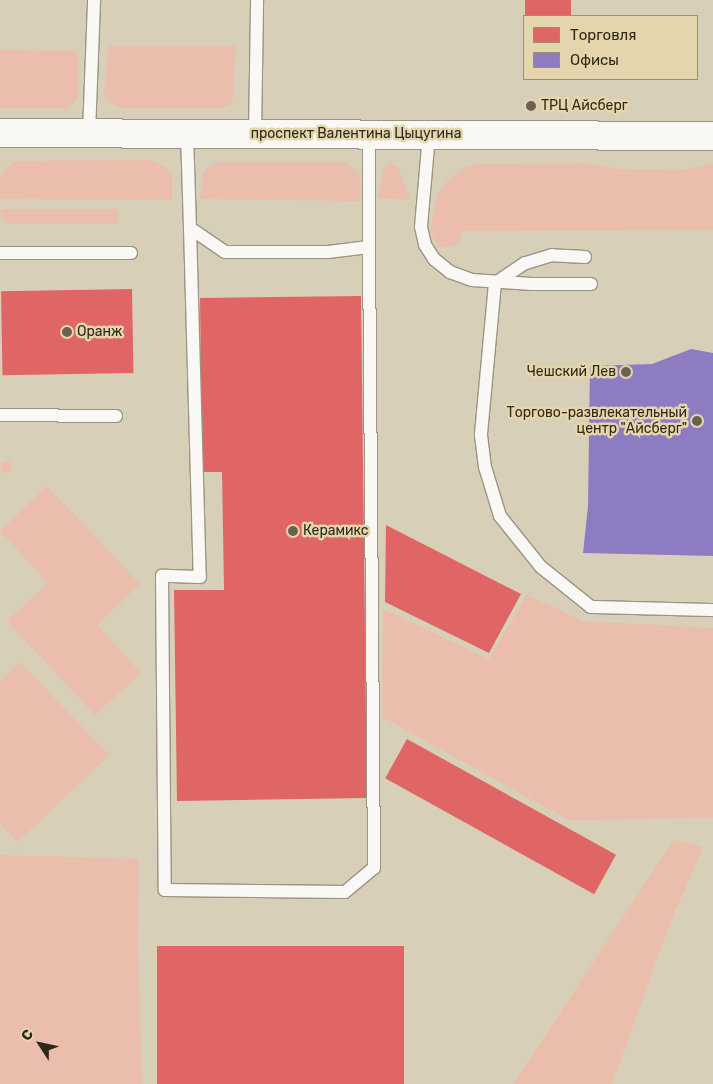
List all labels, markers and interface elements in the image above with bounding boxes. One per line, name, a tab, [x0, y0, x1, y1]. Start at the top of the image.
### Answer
legend	[523, 15, 698, 80]
text: Торговля	[570, 26, 636, 44]
text: Офисы	[570, 51, 619, 69]
place label: ТРЦ Айсберг	[541, 98, 628, 114]
marker: ТРЦ Айсберг	[525, 100, 537, 112]
street label: проспект Валентина Цыцугина	[251, 126, 461, 142]
place label: Оранж	[77, 324, 122, 340]
marker: Оранж	[61, 326, 73, 338]
place label: Чешский Лев	[527, 364, 616, 380]
marker: Чешский Лев	[620, 366, 632, 378]
place label: Торгово-развлекательный центр "Айсберг"	[507, 405, 687, 438]
marker: Торгово-развлекательный центр "Айсберг"	[691, 415, 703, 427]
place label: Керамикс	[303, 523, 368, 539]
marker: Керамикс	[287, 525, 299, 537]
north arrow	[15, 1019, 65, 1069]
text: С	[18, 1026, 37, 1044]

